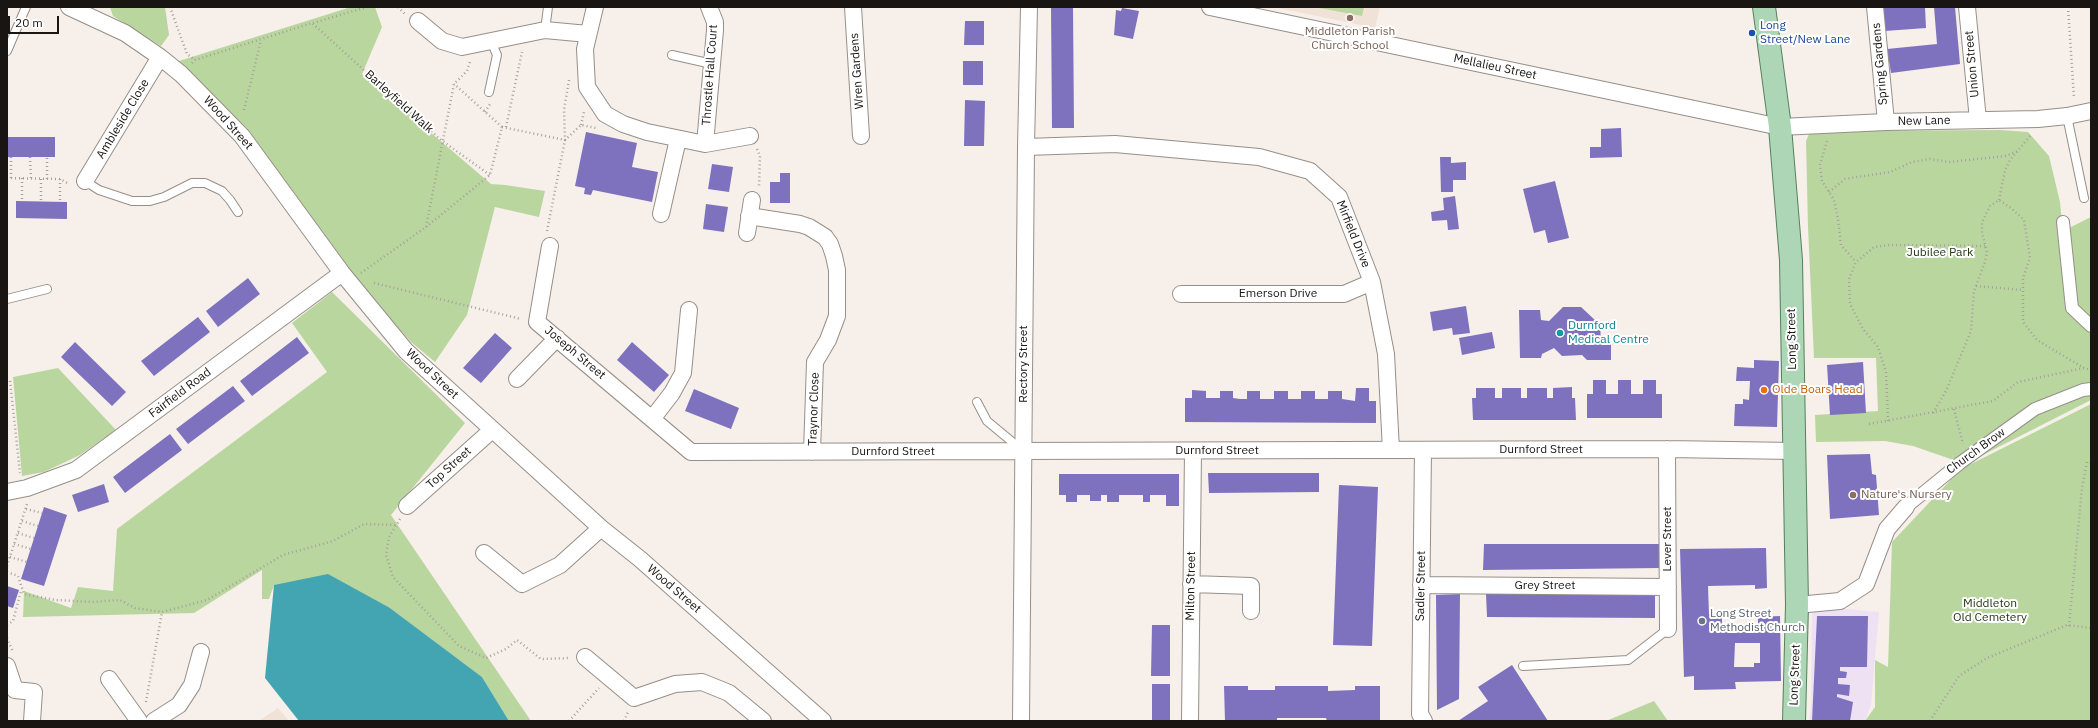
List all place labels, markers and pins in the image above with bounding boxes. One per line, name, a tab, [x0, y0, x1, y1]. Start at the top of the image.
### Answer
marker: Middleton Parish Church School	[1345, 13, 1355, 23]
place label: Long Street/New Lane	[1760, 19, 1850, 47]
place label: Middleton Parish Church School	[1305, 25, 1395, 53]
marker: Long Street/New Lane	[1747, 28, 1757, 38]
place label: Durnford Medical Centre	[1568, 319, 1649, 347]
marker: Durnford Medical Centre	[1555, 328, 1565, 338]
place label: Olde Boars Head	[1772, 383, 1863, 397]
marker: Olde Boars Head	[1759, 385, 1769, 395]
place label: Nature's Nursery	[1861, 488, 1952, 502]
marker: Nature's Nursery	[1848, 490, 1858, 500]
place label: Long Street Methodist Church	[1710, 607, 1805, 635]
marker: Long Street Methodist Church	[1697, 616, 1707, 626]

